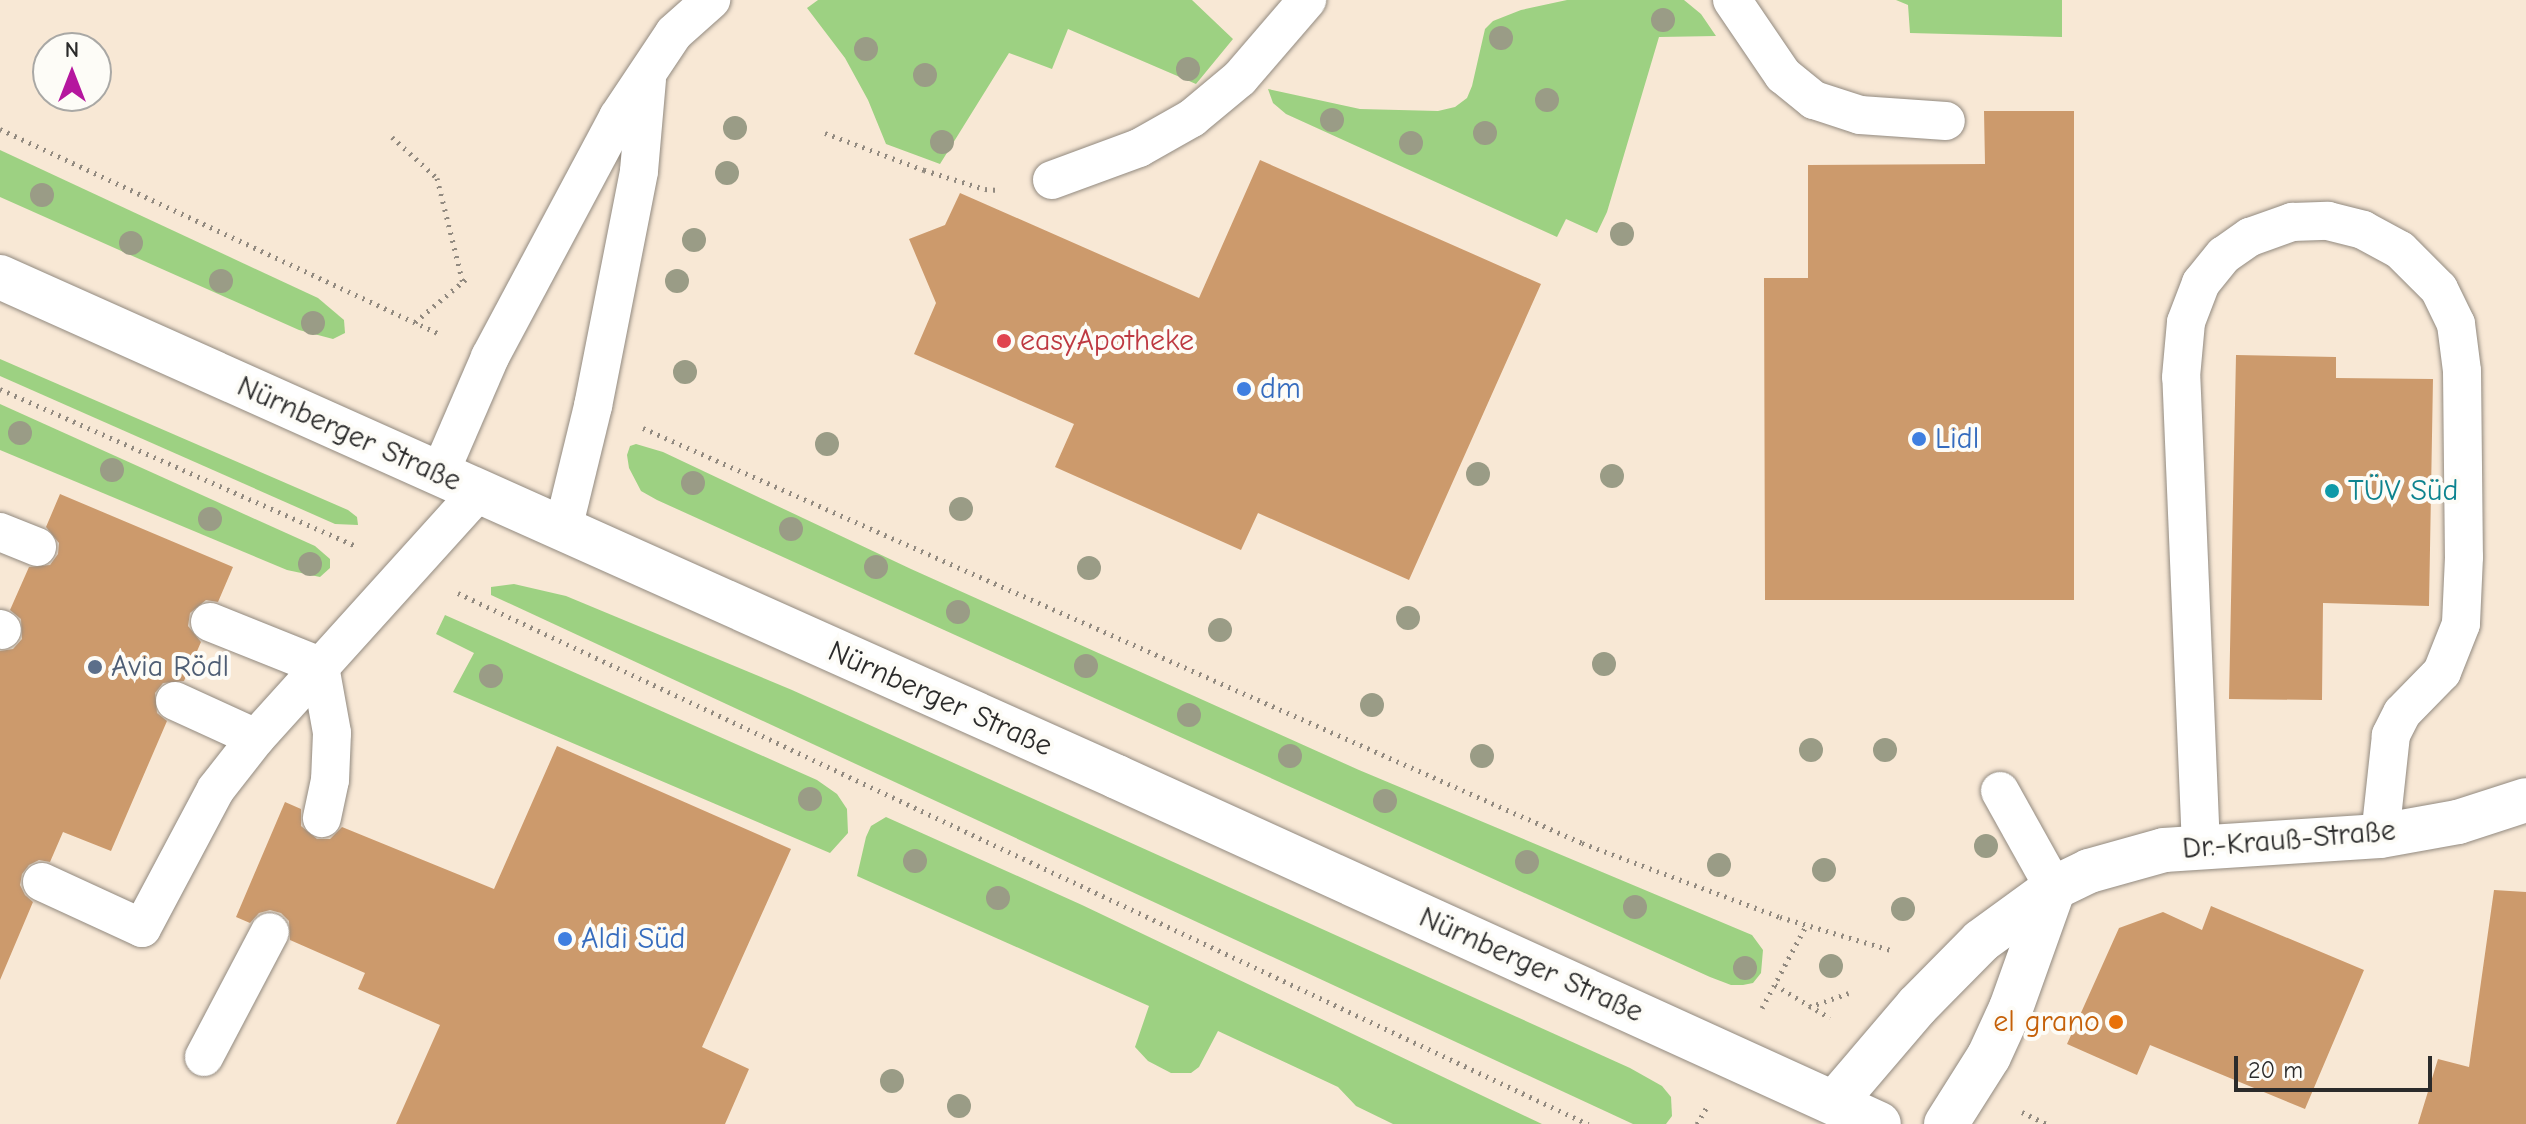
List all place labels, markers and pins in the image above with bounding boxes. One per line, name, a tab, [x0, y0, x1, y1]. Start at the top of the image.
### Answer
place label: easyApotheke	[1020, 323, 1194, 359]
marker: easyApotheke	[995, 332, 1013, 350]
place label: dm	[1260, 371, 1301, 407]
marker: dm	[1235, 380, 1253, 398]
place label: Lidl	[1935, 421, 1979, 457]
marker: Lidl	[1910, 430, 1928, 448]
place label: TÜV Süd	[2348, 473, 2458, 509]
marker: TÜV Süd	[2323, 482, 2341, 500]
place label: Avia Rödl	[111, 649, 229, 685]
marker: Avia Rödl	[86, 658, 104, 676]
place label: Aldi Süd	[581, 921, 686, 957]
marker: Aldi Süd	[556, 930, 574, 948]
place label: el grano	[1993, 1004, 2100, 1040]
marker: el grano	[2107, 1013, 2125, 1031]

